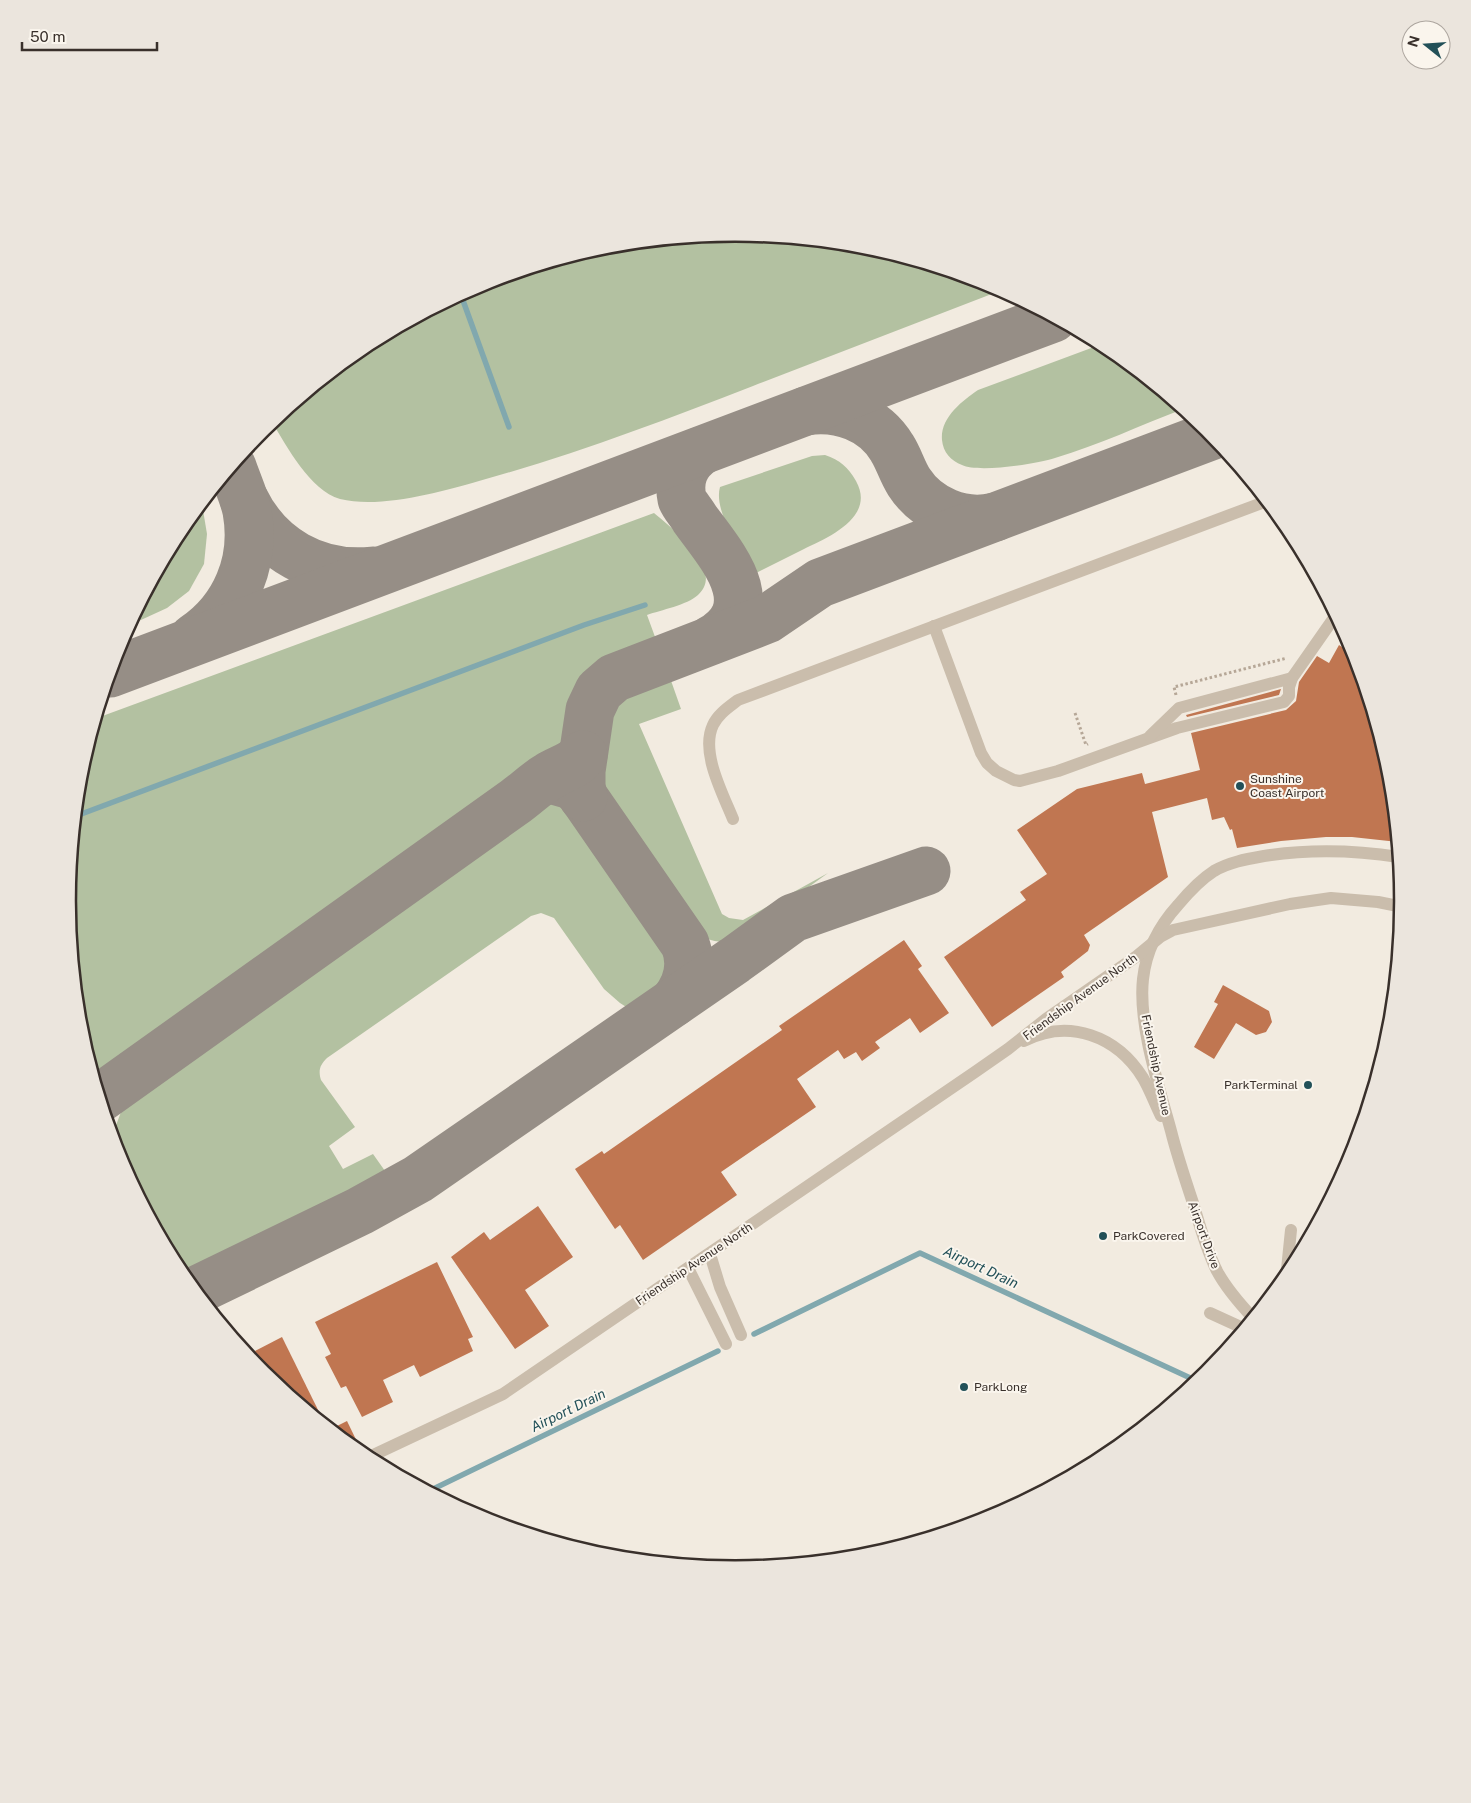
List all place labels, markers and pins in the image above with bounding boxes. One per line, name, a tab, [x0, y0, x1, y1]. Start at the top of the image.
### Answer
place label: Sunshine Coast Airport	[1250, 772, 1325, 800]
marker: Sunshine Coast Airport	[1234, 780, 1246, 792]
place label: ParkTerminal	[1224, 1078, 1298, 1092]
marker: ParkTerminal	[1302, 1079, 1314, 1091]
place label: ParkCovered	[1113, 1229, 1185, 1243]
marker: ParkCovered	[1097, 1230, 1109, 1242]
place label: ParkLong	[974, 1380, 1027, 1394]
marker: ParkLong	[958, 1381, 970, 1393]

